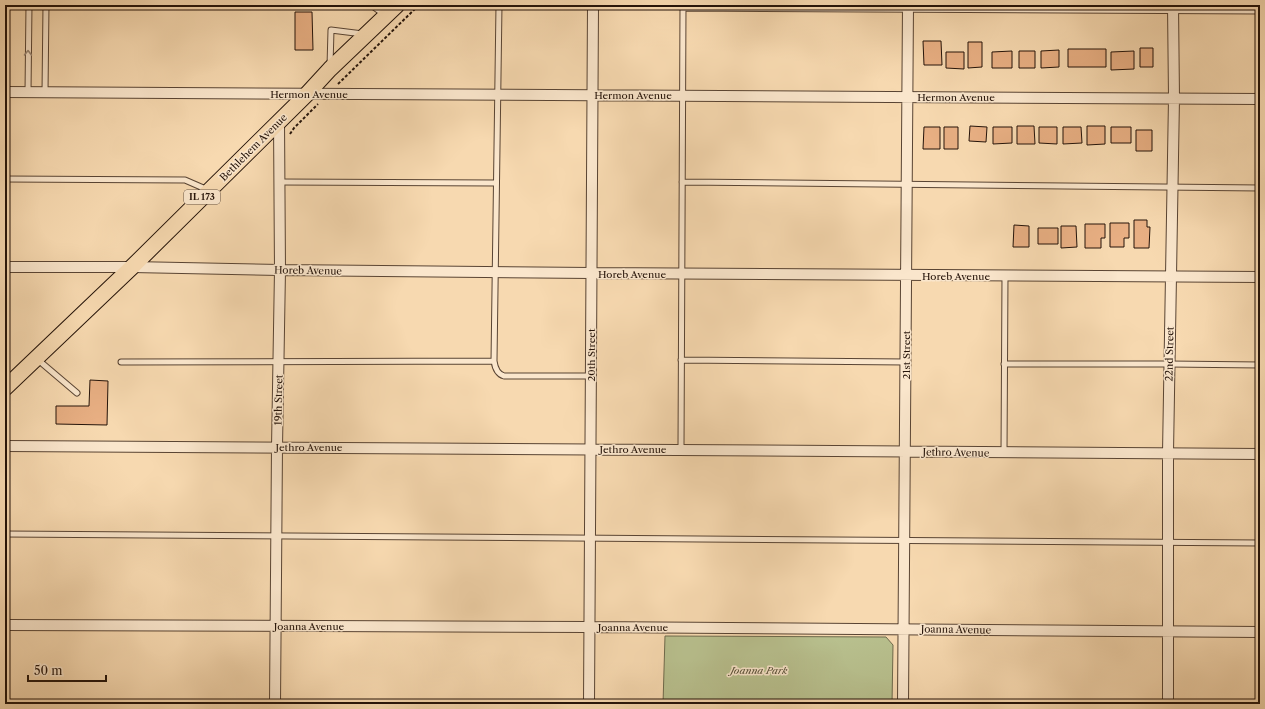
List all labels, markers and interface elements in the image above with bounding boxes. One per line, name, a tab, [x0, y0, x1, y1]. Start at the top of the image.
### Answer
one-way arrow	[24, 50, 32, 56]
street label: Hermon Avenue	[270, 88, 348, 101]
street label: Hermon Avenue	[594, 89, 672, 102]
street label: Hermon Avenue	[917, 91, 995, 104]
street label: Bethlehem Avenue	[217, 111, 290, 184]
road number: IL 173	[184, 190, 220, 204]
street label: Horeb Avenue	[274, 263, 342, 278]
street label: Horeb Avenue	[598, 268, 666, 281]
street label: Horeb Avenue	[922, 270, 990, 283]
street label: 22nd Street	[1163, 326, 1176, 382]
street label: 20th Street	[585, 328, 598, 381]
street label: 21st Street	[900, 330, 913, 379]
street label: 19th Street	[272, 374, 285, 426]
street label: Jethro Avenue	[274, 441, 343, 454]
street label: Jethro Avenue	[598, 443, 667, 456]
street label: Jethro Avenue	[920, 445, 990, 460]
street label: Joanna Avenue	[272, 620, 345, 633]
street label: Joanna Avenue	[596, 621, 669, 634]
street label: Joanna Avenue	[919, 622, 992, 637]
scale bar	[28, 657, 106, 683]
text: 50 m	[34, 663, 63, 678]
park label: Joanna Park	[727, 664, 788, 677]

